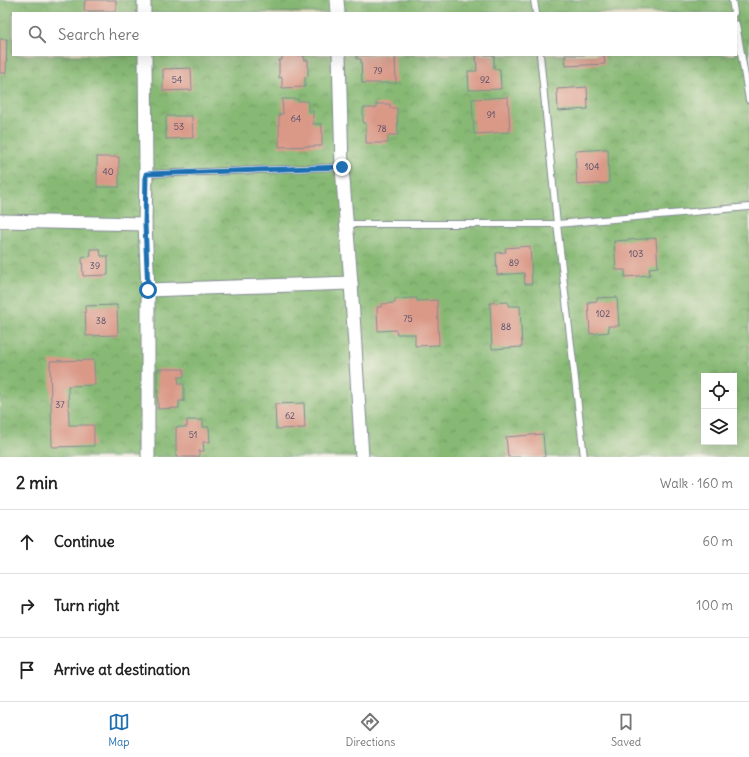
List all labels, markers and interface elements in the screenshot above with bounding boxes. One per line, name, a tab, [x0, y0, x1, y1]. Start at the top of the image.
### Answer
search box	[12, 12, 737, 56]
icon: search	[26, 23, 48, 45]
text: Search here	[58, 25, 139, 44]
house number: 79	[373, 65, 383, 76]
house number: 54	[172, 74, 182, 85]
house number: 92	[480, 74, 490, 85]
house number: 91	[487, 109, 495, 120]
house number: 64	[291, 113, 301, 124]
house number: 53	[174, 121, 184, 132]
house number: 78	[377, 123, 387, 134]
route end	[333, 158, 351, 176]
house number: 104	[585, 161, 599, 172]
house number: 40	[102, 166, 114, 177]
house number: 103	[629, 248, 643, 259]
house number: 89	[509, 257, 519, 268]
house number: 39	[90, 260, 100, 271]
route start	[139, 281, 157, 299]
house number: 102	[596, 308, 610, 319]
house number: 75	[403, 313, 413, 324]
house number: 38	[96, 315, 106, 326]
house number: 88	[501, 321, 511, 332]
map controls	[701, 373, 737, 445]
button: locate	[701, 373, 737, 409]
house number: 37	[55, 399, 65, 410]
button: layers	[701, 409, 737, 445]
house number: 62	[285, 410, 295, 421]
house number: 51	[189, 429, 197, 440]
text: 2 min	[16, 472, 58, 494]
text: Walk · 160 m	[660, 475, 733, 492]
icon: ahead	[16, 531, 38, 553]
text: Continue	[54, 532, 115, 551]
text: 60 m	[702, 533, 733, 550]
icon: right	[16, 595, 38, 617]
text: Turn right	[54, 596, 119, 615]
text: 100 m	[696, 597, 733, 614]
icon: arrive	[16, 659, 38, 681]
text: Arrive at destination	[54, 660, 190, 679]
tab: Map	[108, 711, 130, 749]
tab: Directions	[346, 711, 395, 749]
tab: Saved	[611, 711, 641, 749]

